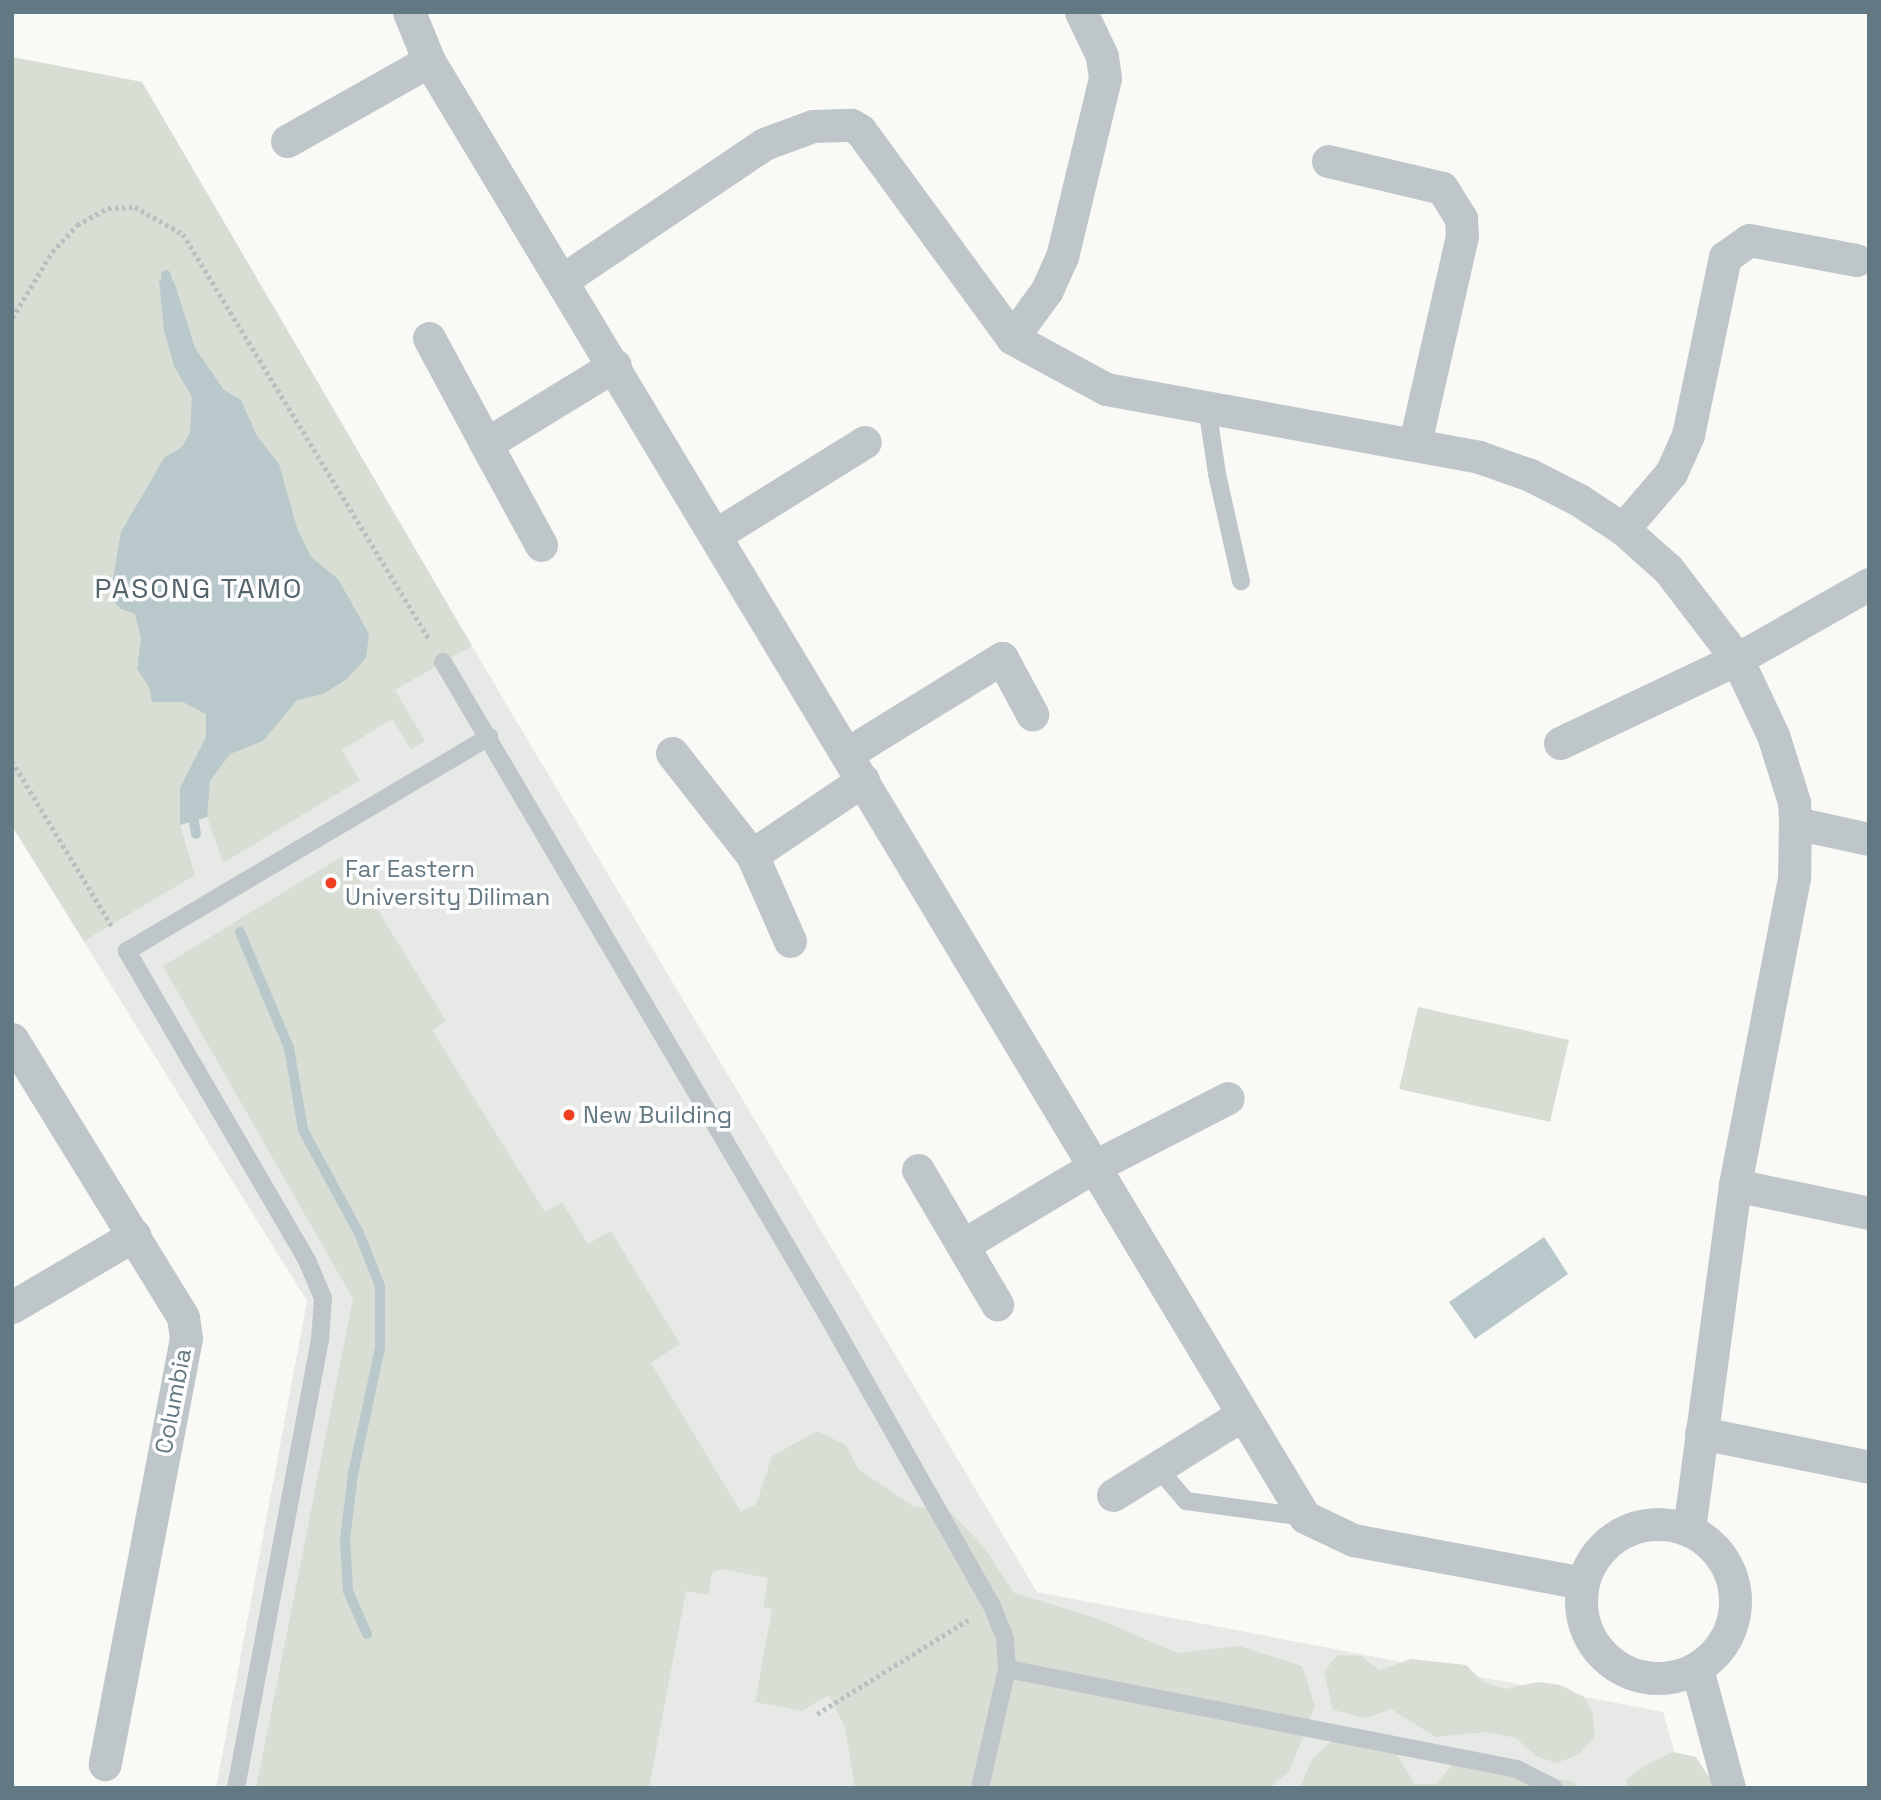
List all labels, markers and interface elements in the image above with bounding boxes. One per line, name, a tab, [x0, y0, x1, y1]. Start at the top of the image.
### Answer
district label: PASONG TAMO	[95, 571, 303, 605]
place label: Far Eastern University Diliman	[345, 855, 550, 911]
marker: Far Eastern University Diliman	[323, 875, 339, 891]
place label: New Building	[583, 1101, 732, 1129]
marker: New Building	[561, 1107, 577, 1123]
street label: Columbia	[149, 1346, 197, 1456]

